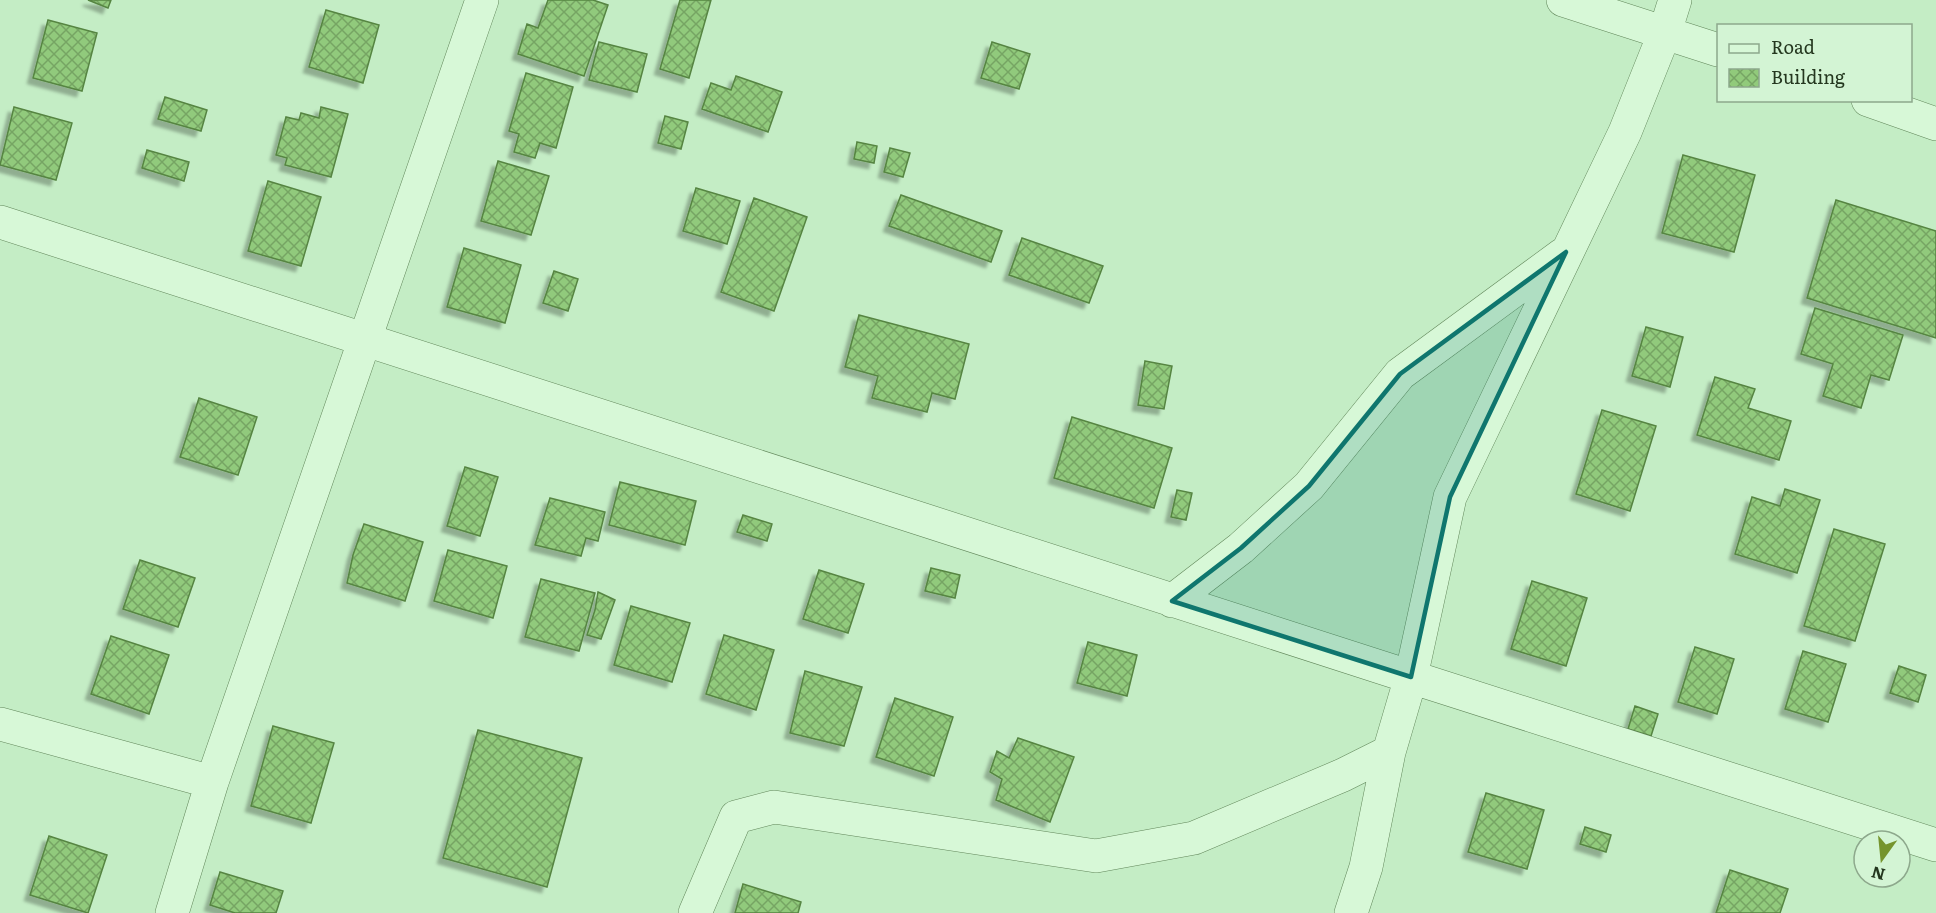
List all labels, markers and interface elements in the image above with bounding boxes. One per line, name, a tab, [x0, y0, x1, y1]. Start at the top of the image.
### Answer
legend	[1717, 24, 1912, 102]
text: Road	[1771, 33, 1815, 60]
text: Building	[1771, 63, 1846, 90]
north arrow	[1852, 829, 1912, 889]
text: N	[1868, 861, 1887, 888]

